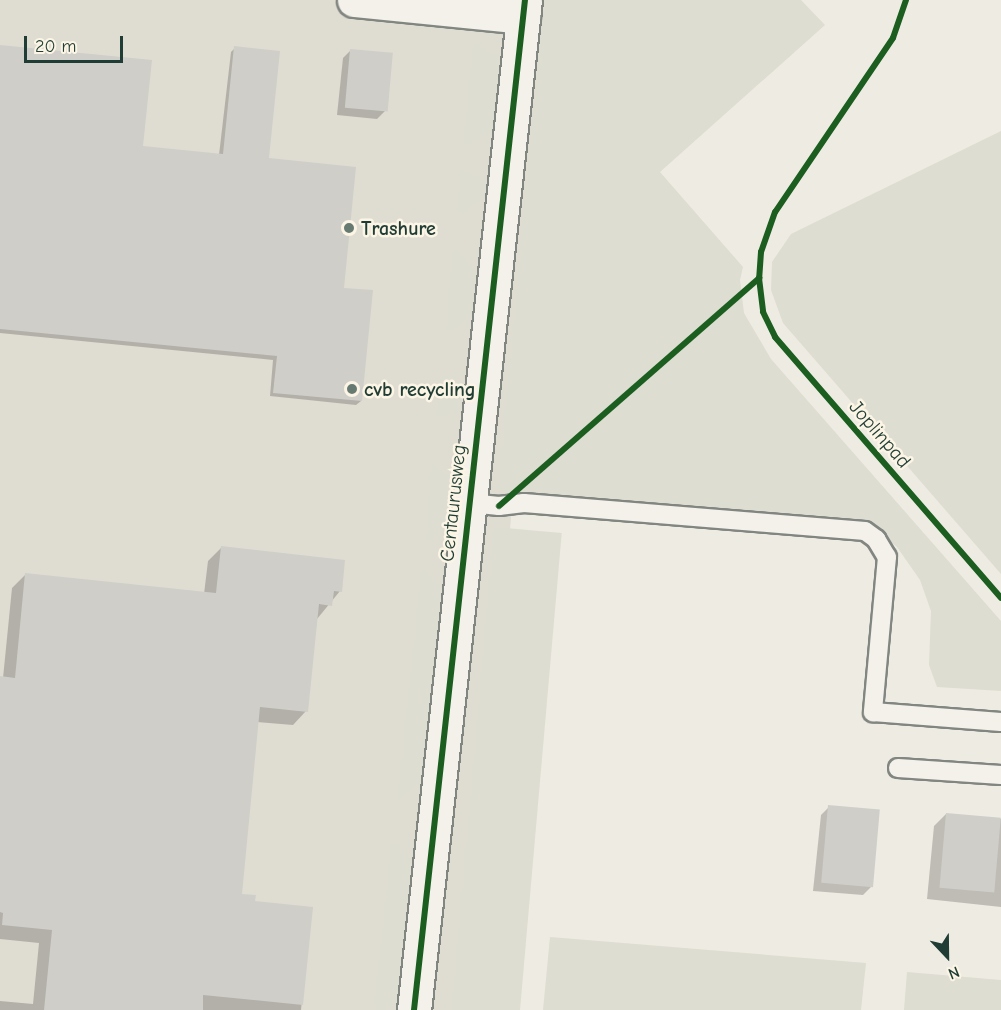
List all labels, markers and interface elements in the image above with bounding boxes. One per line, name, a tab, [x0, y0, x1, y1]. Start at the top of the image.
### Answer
scale bar	[27, 24, 126, 62]
text: 20 m	[35, 36, 76, 57]
place label: Trashure	[361, 216, 436, 240]
marker: Trashure	[342, 221, 356, 235]
place label: cvb recycling	[364, 377, 476, 401]
marker: cvb recycling	[345, 382, 359, 396]
street label: Joplinpad	[844, 395, 916, 473]
street label: Centaurusweg	[435, 443, 471, 563]
north arrow	[917, 926, 977, 986]
text: N	[946, 962, 962, 983]

